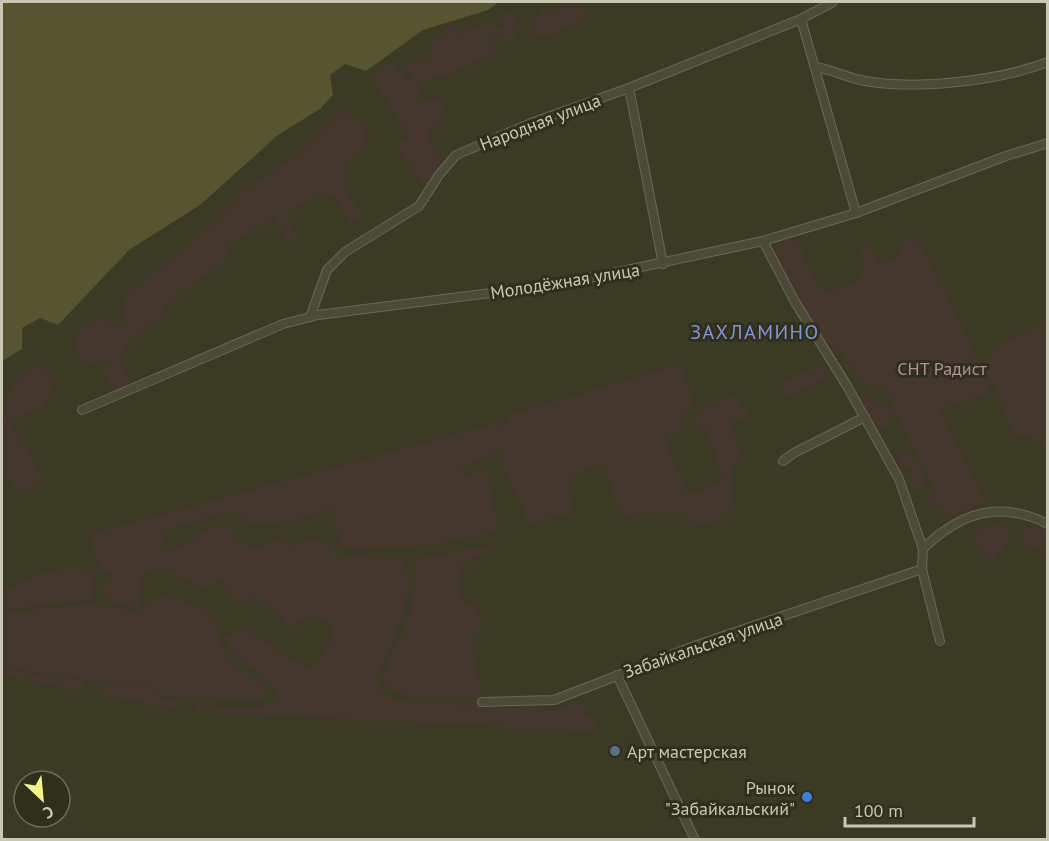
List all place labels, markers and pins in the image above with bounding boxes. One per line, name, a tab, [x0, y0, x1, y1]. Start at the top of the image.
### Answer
place label: Арт мастерская	[627, 740, 747, 763]
marker: Арт мастерская	[608, 744, 622, 758]
place label: Рынок "Забайкальский"	[665, 776, 795, 820]
marker: Рынок "Забайкальский"	[800, 790, 814, 804]

